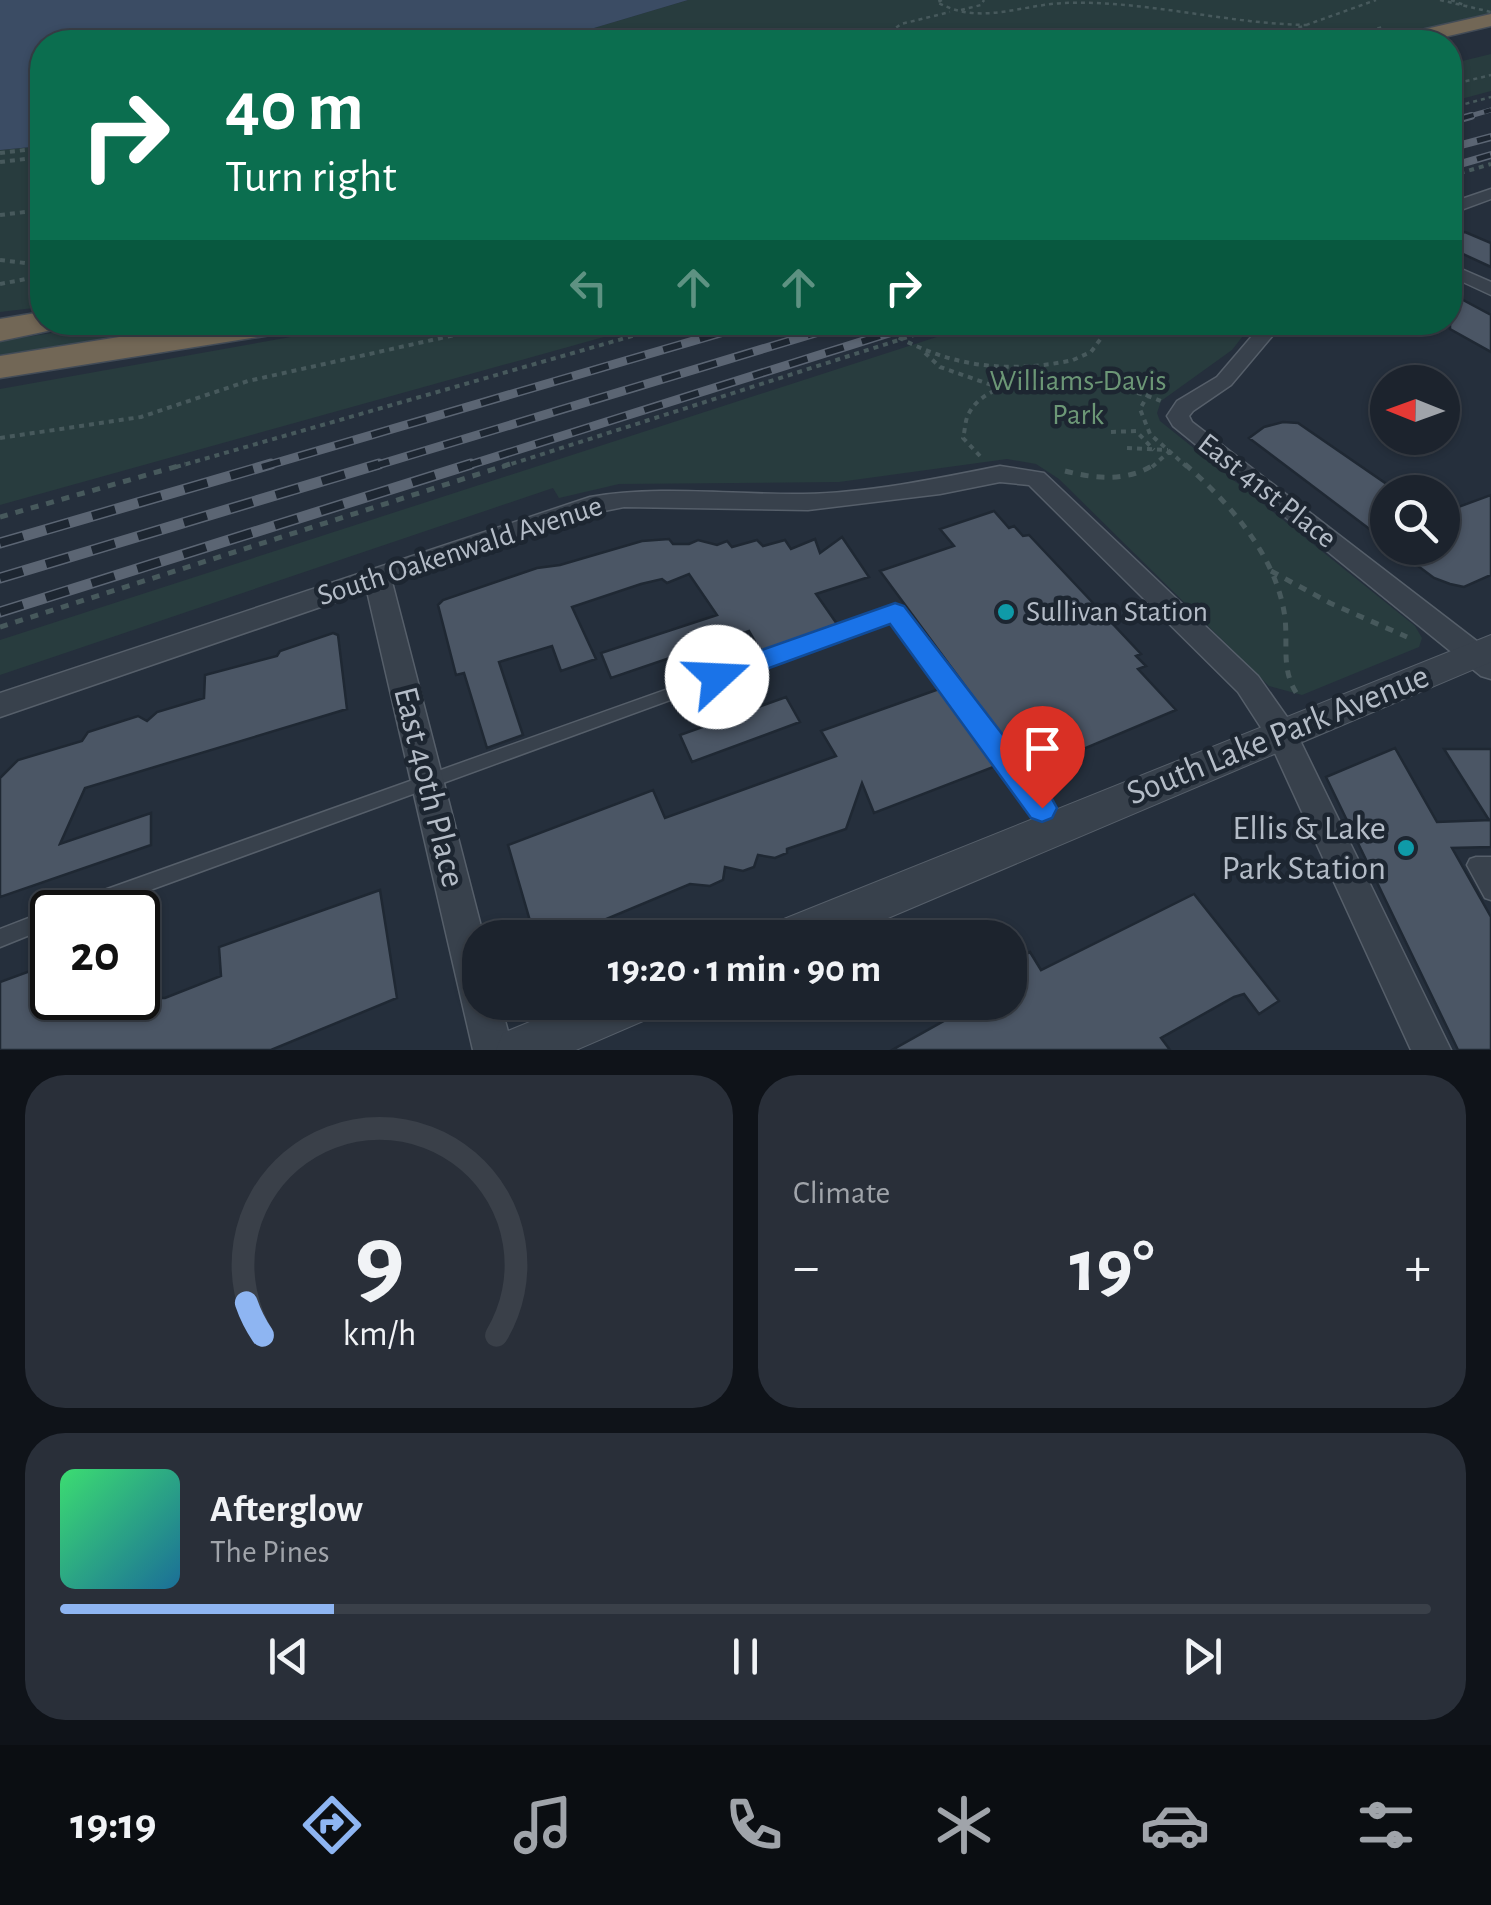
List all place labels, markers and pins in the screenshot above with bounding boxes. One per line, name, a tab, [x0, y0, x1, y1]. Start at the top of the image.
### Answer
place label: Sullivan Station	[1026, 597, 1208, 627]
marker: Sullivan Station	[995, 601, 1017, 623]
pin	[1000, 706, 1085, 809]
place label: Ellis & Lake Park Station	[1221, 811, 1386, 886]
marker: Ellis & Lake Park Station	[1395, 837, 1417, 859]

